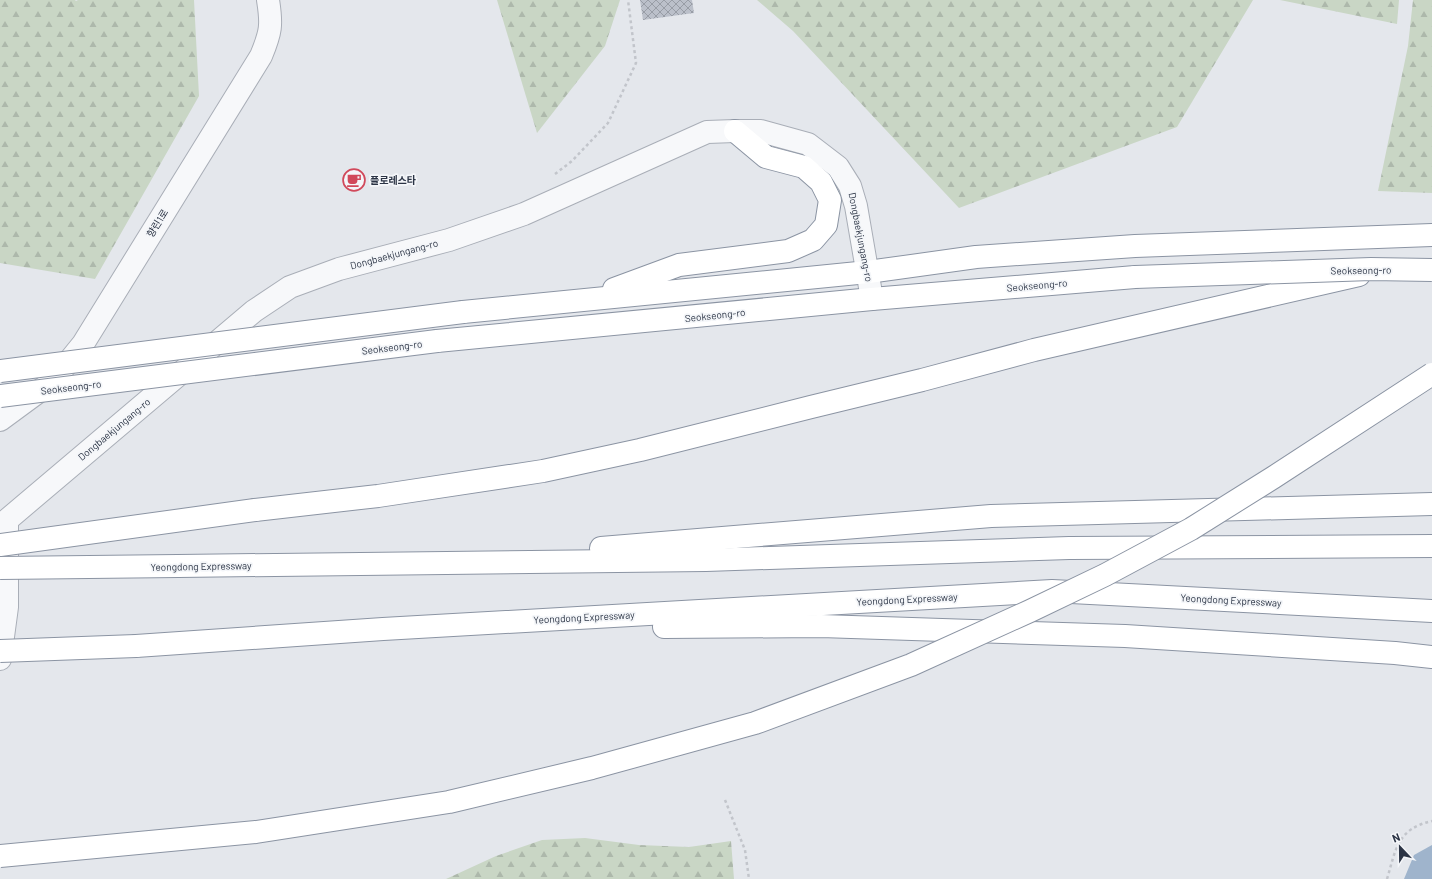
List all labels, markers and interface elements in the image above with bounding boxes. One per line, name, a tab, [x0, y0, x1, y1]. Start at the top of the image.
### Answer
cafe icon: 플로레스타	[341, 167, 367, 193]
place label: 플로레스타	[370, 174, 416, 186]
street label: Dongbaekjungang-ro	[846, 191, 876, 283]
street label: 향린1로	[144, 207, 170, 239]
street label: Dongbaekjungang-ro	[349, 236, 439, 272]
street label: Seokseong-ro	[1330, 263, 1392, 277]
street label: Seokseong-ro	[1006, 276, 1068, 294]
street label: Seokseong-ro	[684, 306, 746, 324]
street label: Seokseong-ro	[361, 337, 423, 357]
street label: Seokseong-ro	[40, 377, 102, 397]
street label: Dongbaekjungang-ro	[75, 395, 153, 463]
street label: Yeongdong Expressway	[150, 559, 252, 573]
street label: Yeongdong Expressway	[856, 590, 958, 608]
street label: Yeongdong Expressway	[1180, 591, 1282, 609]
street label: Yeongdong Expressway	[533, 608, 635, 626]
north arrow	[1380, 827, 1420, 867]
text: N	[1390, 830, 1402, 845]

